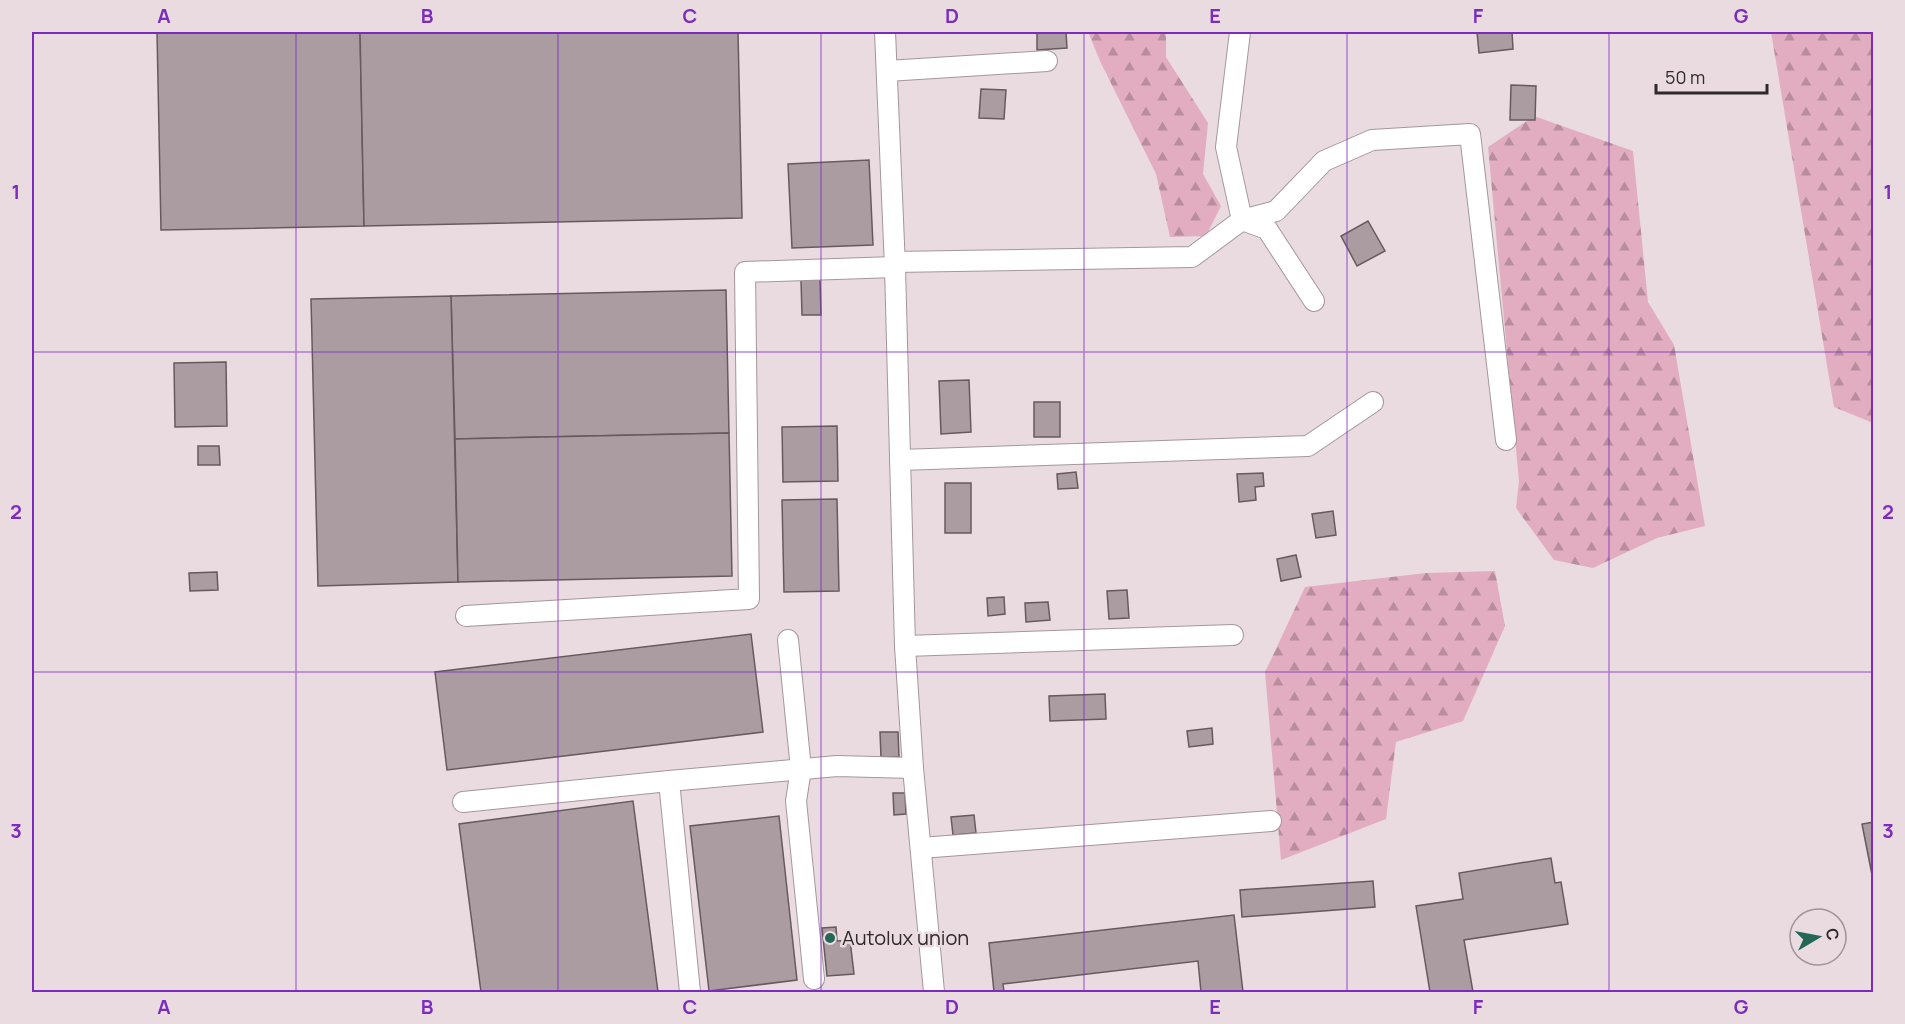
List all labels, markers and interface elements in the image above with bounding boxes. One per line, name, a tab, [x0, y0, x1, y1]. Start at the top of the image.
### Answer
text: A	[157, 2, 171, 29]
text: B	[421, 2, 434, 29]
text: C	[683, 2, 697, 29]
text: D	[945, 2, 959, 29]
text: E	[1209, 2, 1221, 29]
text: F	[1473, 2, 1484, 29]
text: G	[1734, 2, 1749, 29]
scale bar	[1656, 57, 1767, 95]
text: 50 m	[1665, 65, 1705, 89]
text: 1	[12, 178, 20, 205]
text: 1	[1884, 178, 1892, 205]
text: 2	[10, 498, 22, 525]
text: 2	[1882, 498, 1894, 525]
text: 3	[10, 817, 22, 844]
text: 3	[1882, 817, 1894, 844]
north arrow	[1788, 907, 1848, 967]
place label: Autolux union	[842, 924, 969, 951]
text: С	[1821, 927, 1845, 942]
marker: Autolux union	[823, 931, 837, 945]
text: A	[157, 993, 171, 1020]
text: B	[421, 993, 434, 1020]
text: C	[683, 993, 697, 1020]
text: D	[945, 993, 959, 1020]
text: E	[1209, 993, 1221, 1020]
text: F	[1473, 993, 1484, 1020]
text: G	[1734, 993, 1749, 1020]

